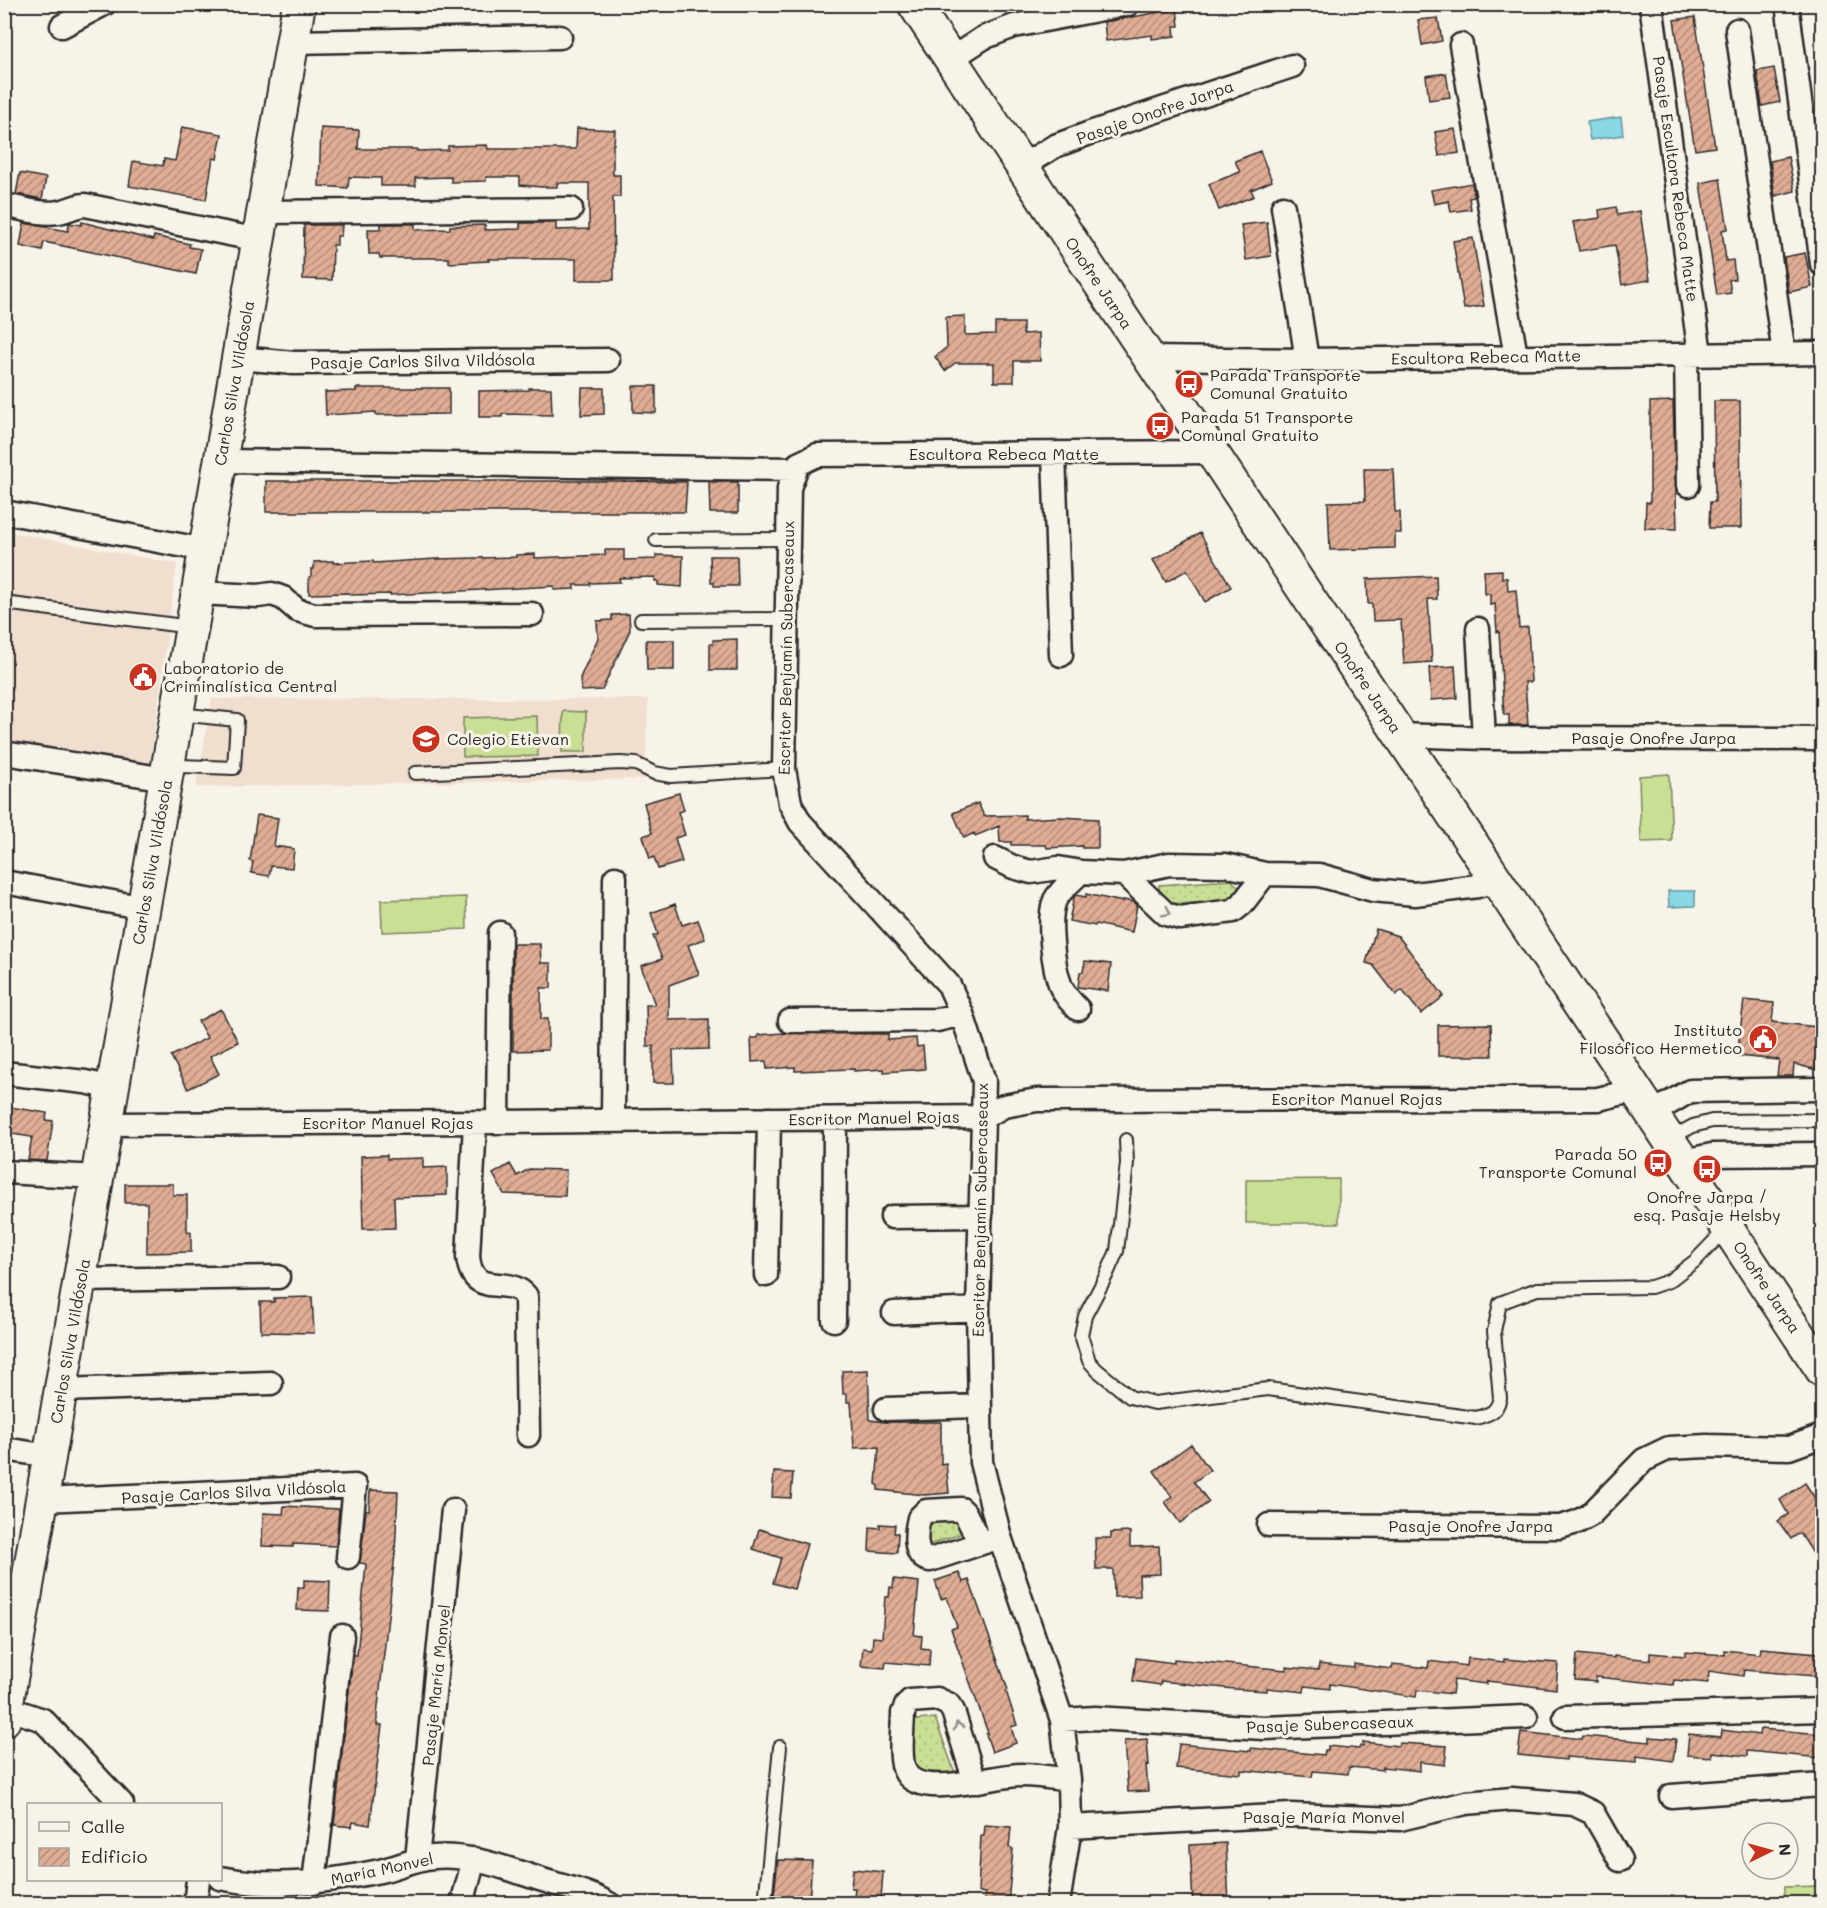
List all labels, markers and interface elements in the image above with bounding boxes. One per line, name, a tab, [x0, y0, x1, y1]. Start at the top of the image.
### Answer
street label: Pasaje Escultora Rebeca Matte	[1649, 55, 1704, 303]
street label: Pasaje Onofre Jarpa	[1073, 75, 1236, 148]
street label: Onofre Jarpa	[1061, 233, 1138, 333]
street label: Carlos Silva Vildósola	[209, 299, 258, 467]
street label: Escultora Rebeca Matte	[1391, 344, 1581, 369]
street label: Pasaje Carlos Silva Vildósola	[310, 348, 536, 373]
place label: Parada Transporte Comunal Gratuito	[1210, 364, 1361, 403]
bus stop icon: Parada Transporte Comunal Gratuito	[1173, 368, 1205, 400]
place label: Parada 51 Transporte Comunal Gratuito	[1181, 406, 1353, 445]
bus stop icon: Parada 51 Transporte Comunal Gratuito	[1144, 410, 1176, 442]
street label: Escultora Rebeca Matte	[909, 443, 1099, 464]
street label: Escritor Benjamín Subercaseaux	[773, 521, 798, 775]
street label: Onofre Jarpa	[1330, 637, 1407, 737]
place label: Laboratorio de Criminalística Central	[164, 657, 337, 696]
public building icon: Laboratorio de Criminalística Central	[127, 661, 159, 693]
school or university icon: Colegio Etievan	[410, 723, 442, 755]
street label: Pasaje Onofre Jarpa	[1572, 727, 1736, 748]
place label: Colegio Etievan	[447, 728, 569, 749]
street label: Carlos Silva Vildósola	[127, 778, 176, 946]
one-way arrow	[1161, 905, 1172, 916]
place label: Instituto Filosófico Hermetico	[1579, 1019, 1742, 1058]
public building icon: Instituto Filosófico Hermetico	[1747, 1023, 1779, 1055]
street label: Escritor Benjamín Subercaseaux	[967, 1083, 992, 1337]
street label: Escritor Manuel Rojas	[1271, 1088, 1443, 1109]
street label: Escritor Manuel Rojas	[788, 1106, 960, 1129]
street label: Escritor Manuel Rojas	[302, 1112, 474, 1133]
place label: Parada 50 Transporte Comunal	[1479, 1143, 1637, 1182]
bus stop icon: Parada 50 Transporte Comunal	[1642, 1147, 1674, 1179]
bus stop icon: Onofre Jarpa / esq. Pasaje Helsby	[1691, 1153, 1723, 1185]
place label: Onofre Jarpa / esq. Pasaje Helsby	[1633, 1186, 1781, 1225]
street label: Onofre Jarpa	[1729, 1237, 1806, 1337]
street label: Carlos Silva Vildósola	[45, 1257, 94, 1425]
street label: Pasaje Carlos Silva Vildósola	[121, 1475, 347, 1508]
street label: Pasaje Onofre Jarpa	[1389, 1515, 1553, 1536]
street label: Pasaje María Monvel	[417, 1603, 454, 1767]
street label: Pasaje Subercaseaux	[1246, 1710, 1414, 1737]
one-way arrow	[952, 1721, 965, 1732]
legend	[27, 1803, 222, 1881]
street label: Pasaje María Monvel	[1243, 1806, 1405, 1827]
text: Calle	[81, 1814, 125, 1838]
north arrow	[1740, 1821, 1800, 1881]
text: N	[1774, 1843, 1796, 1857]
text: Edificio	[81, 1844, 148, 1868]
street label: María Monvel	[329, 1847, 435, 1890]

